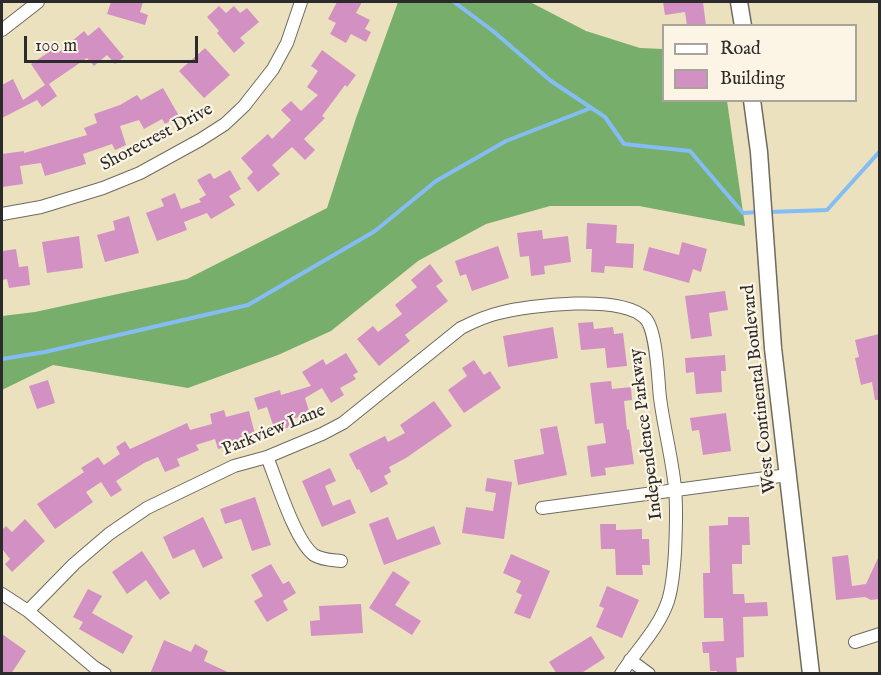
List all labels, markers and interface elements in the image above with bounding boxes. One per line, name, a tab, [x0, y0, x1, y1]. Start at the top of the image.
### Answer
scale bar	[27, 24, 201, 62]
legend	[662, 24, 857, 102]
text: 100 m	[35, 35, 77, 58]
text: Road	[720, 38, 761, 61]
text: Building	[720, 68, 785, 91]
street label: Shorecrest Drive	[97, 99, 217, 177]
street label: West Continental Boulevard	[738, 283, 782, 495]
street label: Independence Parkway	[626, 347, 668, 521]
street label: Parkview Lane	[219, 401, 329, 461]

